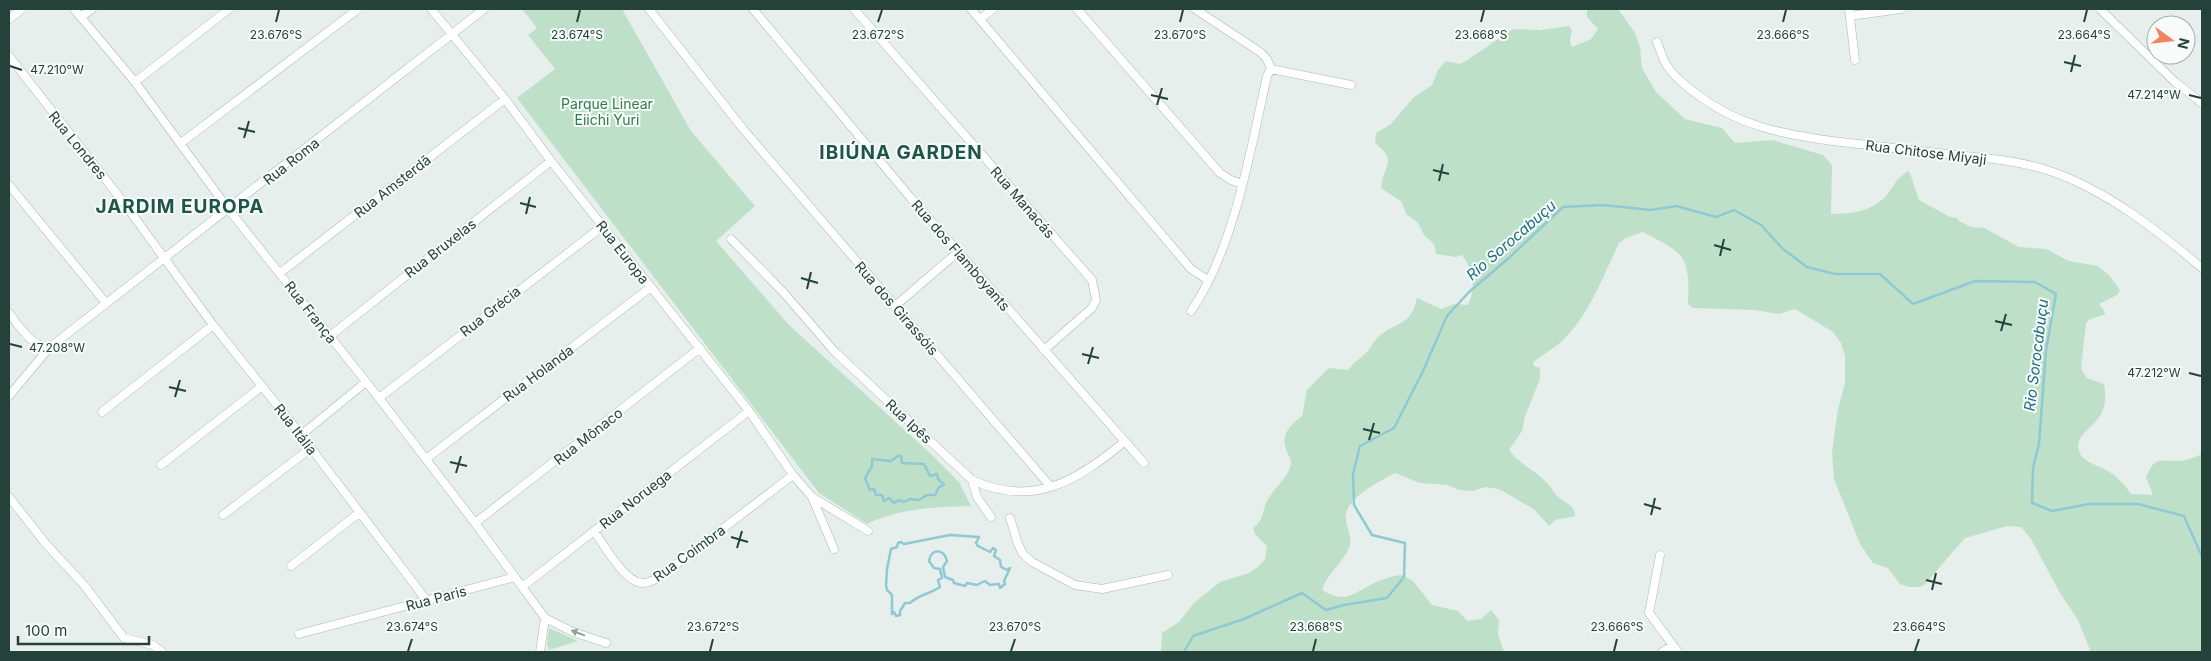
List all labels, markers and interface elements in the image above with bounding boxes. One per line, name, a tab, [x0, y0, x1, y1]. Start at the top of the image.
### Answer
north arrow	[2146, 15, 2196, 65]
text: 23.676°S	[250, 27, 302, 42]
text: 23.674°S	[551, 27, 603, 42]
text: 23.672°S	[852, 27, 904, 42]
text: 23.670°S	[1154, 27, 1206, 42]
text: 23.668°S	[1455, 27, 1508, 42]
text: 23.666°S	[1756, 27, 1810, 42]
text: 23.664°S	[2057, 27, 2111, 42]
text: N	[2174, 36, 2194, 51]
text: 47.210°W	[30, 62, 84, 77]
text: 47.214°W	[2127, 87, 2181, 102]
park label: Parque Linear Eiichi Yuri	[561, 95, 653, 128]
street label: Rua Londres	[45, 107, 111, 183]
street label: Rua Roma	[260, 134, 322, 188]
street label: Rua Chitose Miyaji	[1865, 136, 1987, 168]
district label: IBIÚNA GARDEN	[819, 141, 983, 164]
street label: Rua Amsterdã	[350, 151, 434, 221]
street label: Rua Manacás	[987, 163, 1059, 241]
district label: JARDIM EUROPA	[95, 195, 265, 218]
street label: Rua dos Flamboyants	[908, 196, 1014, 314]
water label: Rio Sorocabuçu	[1462, 196, 1560, 284]
street label: Rua Bruxelas	[401, 215, 479, 281]
street label: Rua Europa	[593, 217, 653, 287]
street label: Rua dos Girassóis	[852, 258, 942, 358]
street label: Rua França	[281, 277, 341, 347]
street label: Rua Grécia	[456, 282, 524, 340]
water label: Rio Sorocabuçu	[2020, 298, 2052, 412]
text: 47.208°W	[29, 340, 85, 355]
street label: Rua Holanda	[499, 341, 577, 405]
text: 47.212°W	[2127, 365, 2181, 380]
street label: Rua Ipês	[882, 395, 936, 447]
street label: Rua Itália	[271, 400, 321, 458]
street label: Rua Mônaco	[550, 404, 626, 468]
street label: Rua Noruega	[596, 466, 674, 532]
street label: Rua Coimbra	[650, 521, 728, 585]
street label: Rua Paris	[404, 582, 468, 614]
scale bar	[18, 614, 149, 646]
text: 23.674°S	[386, 619, 438, 634]
text: 23.672°S	[687, 619, 739, 634]
text: 23.670°S	[989, 619, 1041, 634]
text: 23.668°S	[1290, 619, 1343, 634]
text: 23.666°S	[1590, 619, 1644, 634]
text: 23.664°S	[1892, 619, 1946, 634]
text: 100 m	[25, 621, 67, 640]
one-way arrow	[570, 629, 585, 637]

